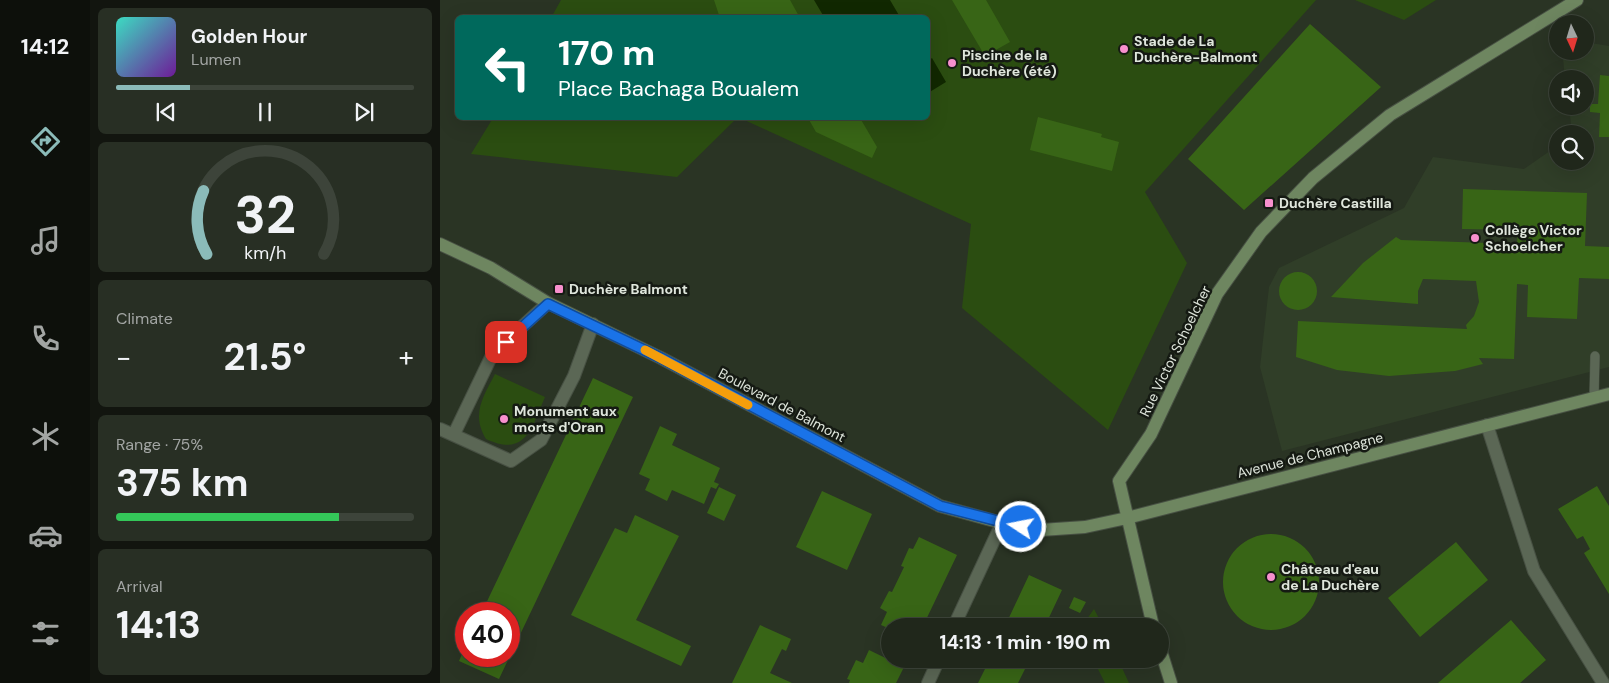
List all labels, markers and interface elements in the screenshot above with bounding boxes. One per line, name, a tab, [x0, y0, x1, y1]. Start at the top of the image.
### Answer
north arrow	[1549, 15, 1594, 60]
map controls	[1549, 15, 1594, 170]
text: Golden Hour	[191, 24, 307, 49]
text: 170 m	[558, 30, 655, 76]
text: 14:12	[21, 32, 69, 61]
place label: Stade de La Duchère-Balmont	[1134, 32, 1258, 66]
icon: left	[475, 35, 540, 100]
marker: Stade de La Duchère-Balmont	[1118, 43, 1130, 55]
place label: Piscine de la Duchère (été)	[962, 46, 1057, 80]
text: Lumen	[191, 49, 241, 70]
marker: Piscine de la Duchère (été)	[946, 57, 958, 69]
button: sound	[1549, 70, 1594, 115]
text: Place Bachaga Boualem	[558, 74, 799, 103]
icon: previous	[152, 98, 180, 126]
icon: pause	[251, 98, 279, 126]
icon: next	[350, 98, 378, 126]
icon: directions	[28, 124, 63, 159]
button: search	[1549, 125, 1594, 170]
text: 32	[234, 181, 296, 249]
place label: Duchère Castilla	[1279, 194, 1392, 212]
marker: Duchère Castilla	[1263, 197, 1275, 209]
place label: Collège Victor Schoelcher	[1485, 221, 1582, 255]
icon: music	[28, 223, 63, 258]
marker: Collège Victor Schoelcher	[1469, 232, 1481, 244]
text: km/h	[244, 241, 286, 265]
place label: Duchère Balmont	[569, 280, 688, 298]
street label: Rue Victor Schoelcher	[1135, 282, 1215, 420]
marker: Duchère Balmont	[553, 283, 565, 295]
text: Climate	[116, 308, 173, 329]
icon: phone	[28, 321, 63, 356]
pin	[485, 321, 527, 363]
icon: arrive	[492, 328, 520, 356]
text: 21.5°	[224, 332, 306, 382]
text: −	[116, 339, 131, 376]
text: +	[399, 339, 414, 376]
street label: Boulevard de Balmont	[715, 364, 849, 446]
place label: Monument aux morts d'Oran	[514, 402, 617, 436]
marker: Monument aux morts d'Oran	[498, 413, 510, 425]
icon: climate	[28, 419, 63, 454]
street label: Avenue de Champagne	[1235, 428, 1385, 482]
text: Range · 75%	[116, 434, 203, 455]
text: 375 km	[116, 458, 248, 508]
position arrow	[994, 500, 1046, 552]
icon: car	[28, 518, 63, 553]
place label: Château d'eau de La Duchère	[1281, 560, 1379, 594]
marker: Château d'eau de La Duchère	[1265, 571, 1277, 583]
text: Arrival	[116, 576, 163, 597]
text: 14:13	[116, 600, 201, 650]
speed limit sign: 40	[455, 602, 520, 667]
icon: filters	[28, 616, 63, 651]
text: 14:13 · 1 min · 190 m	[940, 630, 1110, 655]

